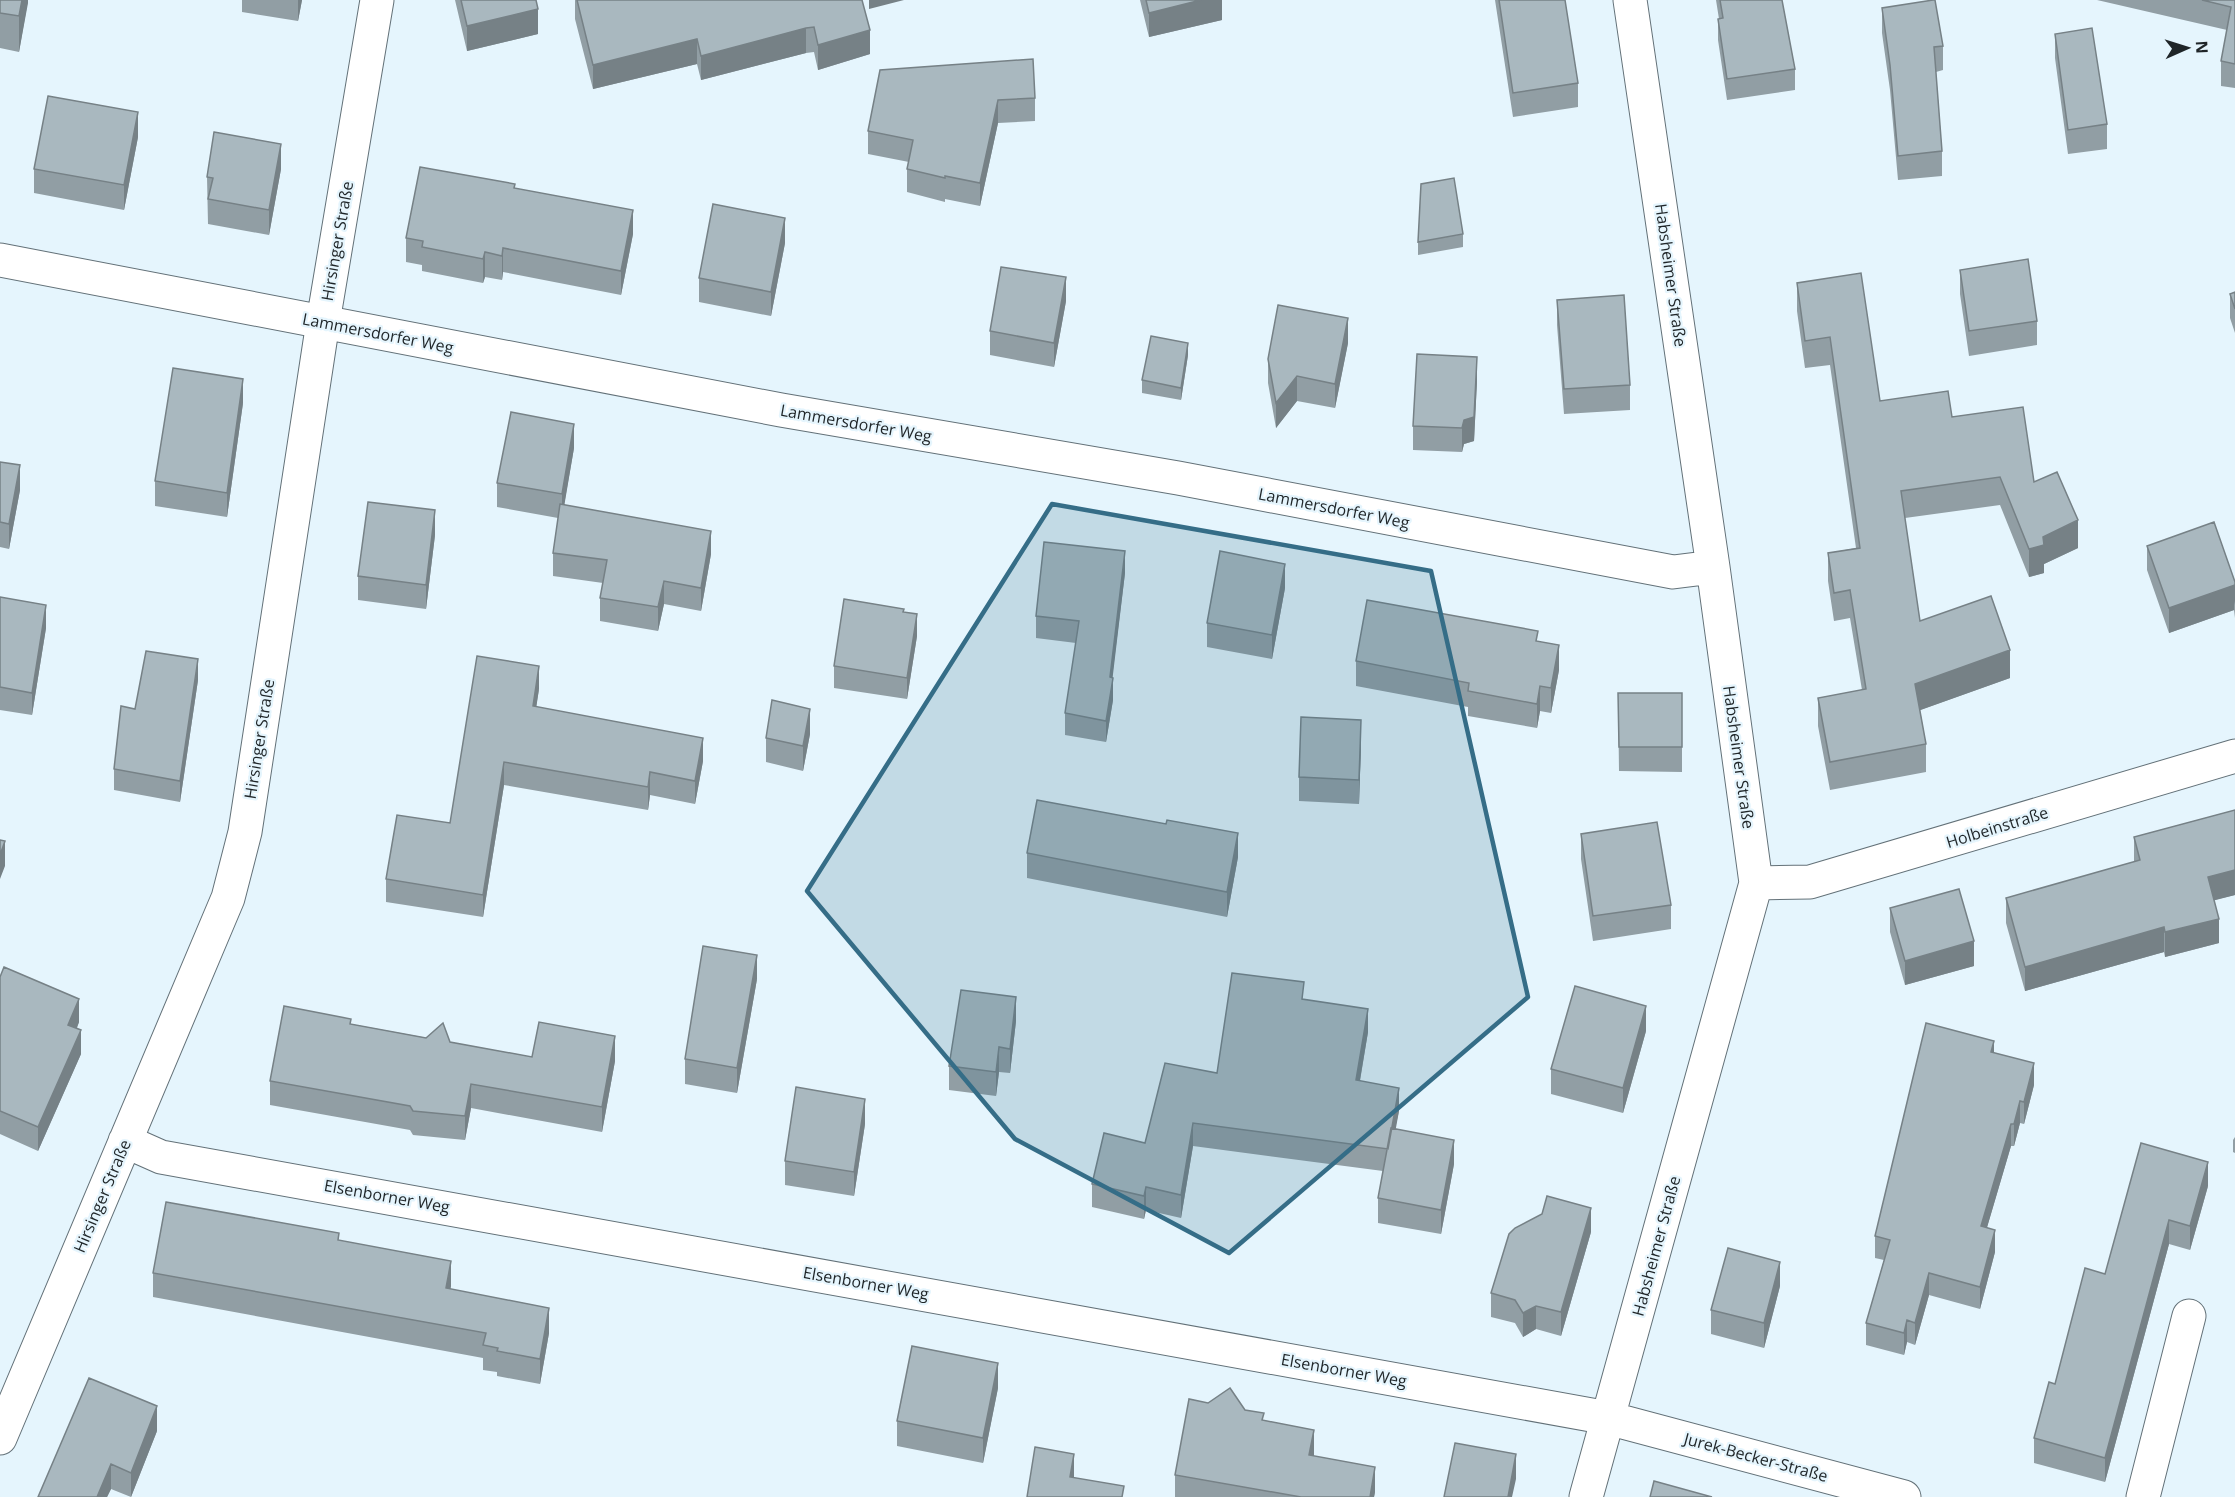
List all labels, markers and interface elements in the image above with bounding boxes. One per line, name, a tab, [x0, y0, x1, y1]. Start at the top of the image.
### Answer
north arrow	[2157, 18, 2217, 78]
text: N	[2191, 40, 2213, 54]
street label: Hirsinger Straße	[316, 179, 358, 303]
street label: Habsheimer Straße	[1650, 202, 1692, 348]
street label: Lammersdorfer Weg	[301, 308, 456, 358]
street label: Lammersdorfer Weg	[779, 399, 934, 447]
street label: Lammersdorfer Weg	[1257, 483, 1412, 533]
street label: Hirsinger Straße	[239, 677, 279, 801]
street label: Habsheimer Straße	[1718, 684, 1760, 830]
street label: Holbeinstraße	[1943, 801, 2051, 853]
street label: Hirsinger Straße	[68, 1136, 136, 1256]
street label: Habsheimer Straße	[1627, 1173, 1685, 1319]
street label: Elsenborner Weg	[322, 1174, 452, 1218]
street label: Elsenborner Weg	[801, 1261, 931, 1305]
street label: Elsenborner Weg	[1279, 1348, 1409, 1392]
street label: Jurek-Becker-Straße	[1680, 1427, 1830, 1487]

